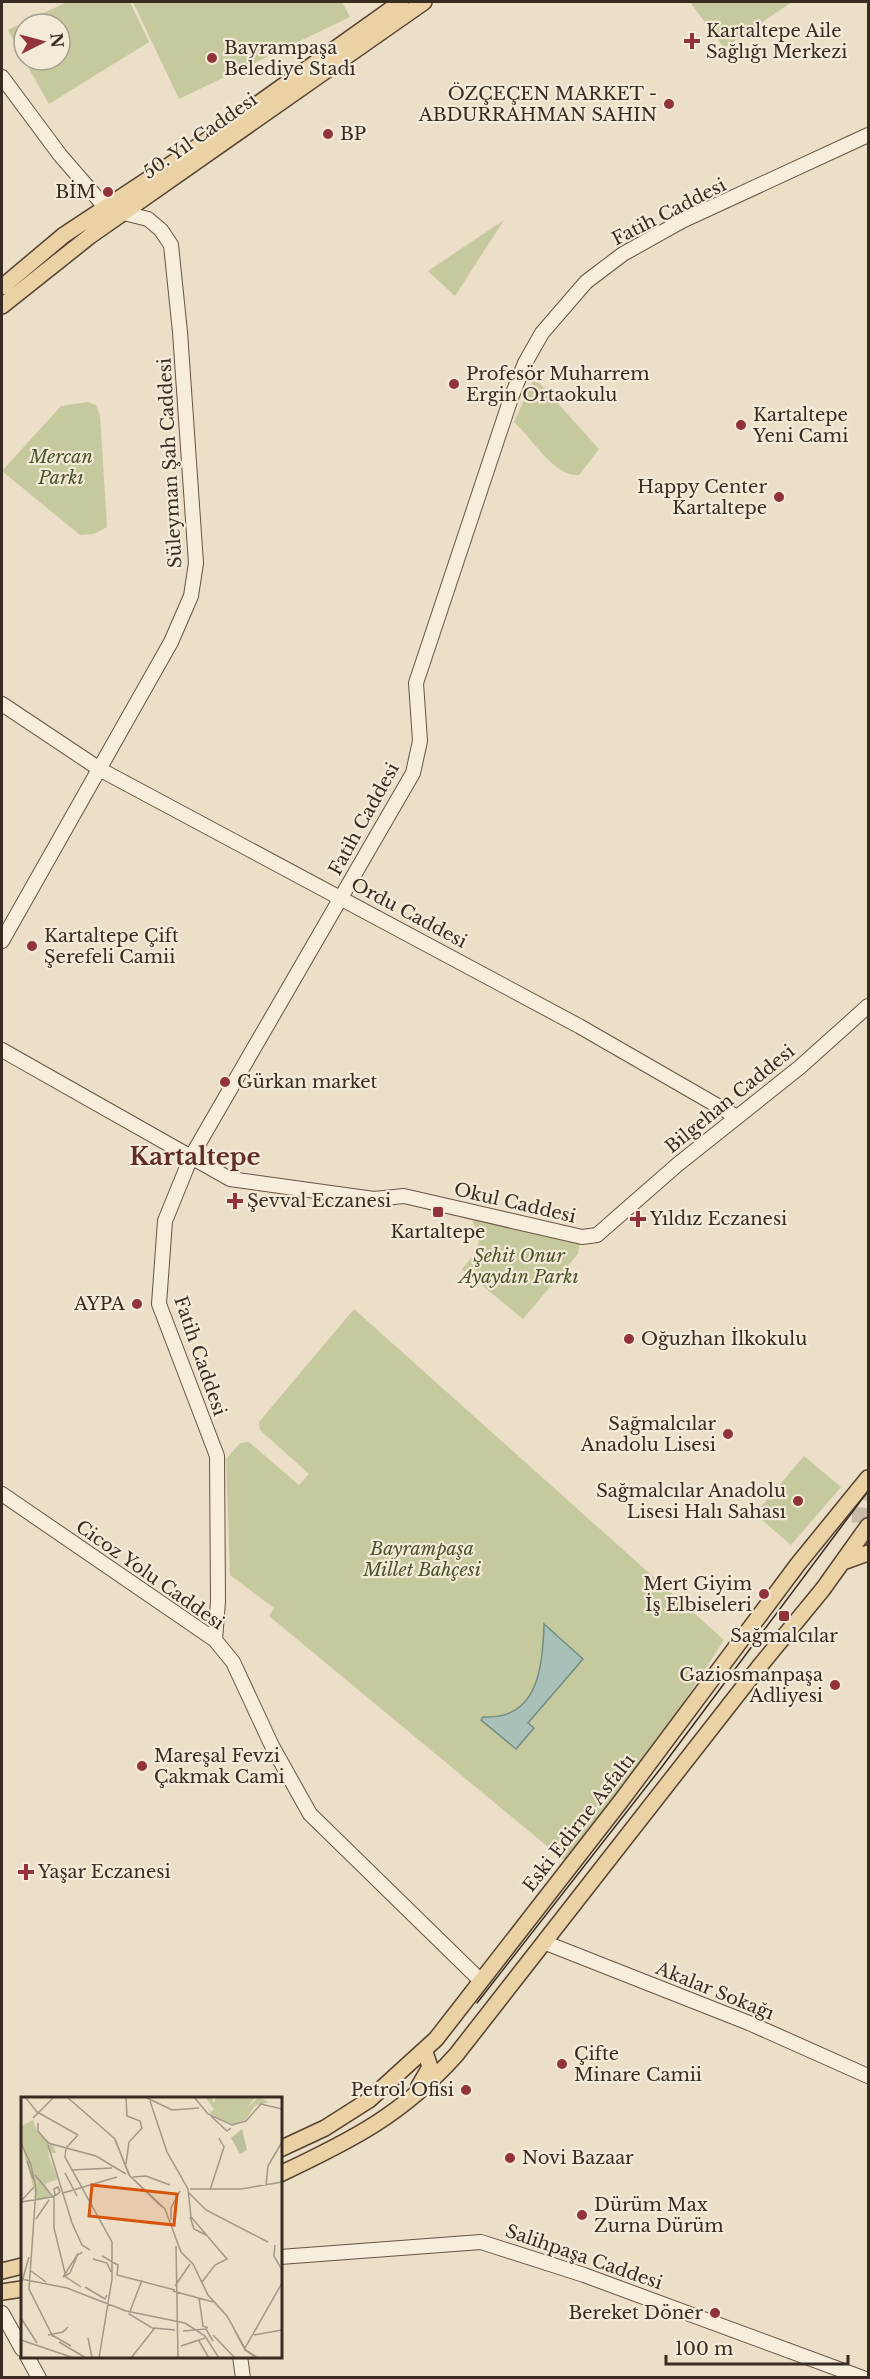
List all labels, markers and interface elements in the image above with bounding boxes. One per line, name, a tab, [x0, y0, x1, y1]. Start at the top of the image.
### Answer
north arrow	[12, 12, 72, 72]
place label: Kartaltepe Aile Sağlığı Merkezi	[706, 20, 847, 63]
text: N	[46, 32, 68, 49]
marker: Kartaltepe Aile Sağlığı Merkezi	[683, 32, 701, 50]
place label: Bayrampaşa Belediye Stadı	[224, 37, 356, 80]
marker: Bayrampaşa Belediye Stadı	[205, 51, 219, 65]
place label: ÖZÇEÇEN MARKET - ABDURRAHMAN SAHIN	[418, 82, 657, 126]
street label: 50. Yıl Caddesi	[139, 88, 261, 184]
marker: ÖZÇEÇEN MARKET - ABDURRAHMAN SAHIN	[662, 97, 676, 111]
place label: BP	[340, 123, 366, 145]
marker: BP	[321, 127, 335, 141]
street label: Fatih Caddesi	[608, 174, 730, 250]
place label: BİM	[55, 180, 96, 203]
marker: BİM	[101, 185, 115, 199]
street label: Süleyman Şah Caddesi	[154, 357, 186, 569]
place label: Profesör Muharrem Ergin Ortaokulu	[466, 363, 650, 406]
marker: Profesör Muharrem Ergin Ortaokulu	[447, 377, 461, 391]
place label: Kartaltepe Yeni Cami	[752, 404, 848, 447]
marker: Kartaltepe Yeni Cami	[734, 418, 748, 432]
park label: Mercan Parkı	[28, 446, 93, 489]
place label: Happy Center Kartaltepe	[637, 476, 767, 519]
marker: Happy Center Kartaltepe	[772, 490, 786, 504]
street label: Fatih Caddesi	[324, 759, 404, 879]
street label: Ordu Caddesi	[347, 873, 471, 953]
place label: Kartaltepe Çift Şerefeli Camii	[44, 925, 179, 968]
marker: Kartaltepe Çift Şerefeli Camii	[25, 939, 39, 953]
street label: Bilgehan Caddesi	[661, 1040, 799, 1158]
place label: Gürkan market	[237, 1071, 378, 1093]
marker: Gürkan market	[218, 1075, 232, 1089]
district label: Kartaltepe	[130, 1142, 260, 1171]
street label: Okul Caddesi	[452, 1178, 578, 1228]
place label: Şevval Eczanesi	[247, 1190, 391, 1212]
marker: Şevval Eczanesi	[228, 1194, 242, 1208]
marker: Kartaltepe	[431, 1205, 445, 1219]
place label: Yıldız Eczanesi	[649, 1208, 787, 1230]
marker: Yıldız Eczanesi	[631, 1212, 645, 1226]
place label: Kartaltepe	[391, 1221, 485, 1243]
park label: Şehit Onur Ayaydın Parkı	[457, 1245, 579, 1288]
place label: AYPA	[73, 1293, 126, 1315]
street label: Fatih Caddesi	[169, 1293, 231, 1419]
marker: AYPA	[130, 1297, 144, 1311]
place label: Oğuzhan İlkokulu	[641, 1327, 807, 1350]
marker: Oğuzhan İlkokulu	[622, 1332, 636, 1346]
place label: Sağmalcılar Anadolu Lisesi	[580, 1413, 716, 1456]
marker: Sağmalcılar Anadolu Lisesi	[721, 1427, 735, 1441]
place label: Sağmalcılar Anadolu Lisesi Halı Sahası	[596, 1480, 786, 1523]
marker: Sağmalcılar Anadolu Lisesi Halı Sahası	[791, 1494, 805, 1508]
street label: Cicoz Yolu Caddesi	[72, 1516, 228, 1634]
park label: Bayrampaşa Millet Bahçesi	[362, 1538, 482, 1581]
place label: Mert Giyim İş Elbiseleri	[643, 1573, 752, 1616]
marker: Mert Giyim İş Elbiseleri	[757, 1587, 771, 1601]
marker: Sağmalcılar	[777, 1609, 791, 1623]
place label: Sağmalcılar	[730, 1625, 838, 1647]
place label: Gaziosmanpaşa Adliyesi	[679, 1664, 823, 1707]
marker: Gaziosmanpaşa Adliyesi	[828, 1678, 842, 1692]
place label: Mareşal Fevzi Çakmak Cami	[154, 1745, 285, 1788]
street label: Eski Edirne Asfaltı	[518, 1750, 640, 1896]
marker: Mareşal Fevzi Çakmak Cami	[135, 1759, 149, 1773]
place label: Yaşar Eczanesi	[37, 1861, 171, 1883]
marker: Yaşar Eczanesi	[19, 1865, 33, 1879]
street label: Akalar Sokağı	[652, 1957, 777, 2025]
place label: Çifte Minare Camii	[574, 2043, 702, 2086]
marker: Çifte Minare Camii	[555, 2057, 569, 2071]
place label: Petrol Ofisi	[351, 2079, 454, 2101]
marker: Petrol Ofisi	[459, 2083, 473, 2097]
inset map	[21, 2097, 282, 2358]
place label: Novi Bazaar	[522, 2147, 634, 2169]
marker: Novi Bazaar	[503, 2151, 517, 2165]
place label: Dürüm Max Zurna Dürüm	[594, 2194, 724, 2237]
marker: Dürüm Max Zurna Dürüm	[575, 2208, 589, 2222]
street label: Salihpaşa Caddesi	[503, 2220, 665, 2294]
place label: Bereket Döner	[568, 2302, 703, 2324]
marker: Bereket Döner	[708, 2306, 722, 2320]
scale bar	[666, 2328, 848, 2366]
text: 100 m	[675, 2338, 733, 2360]

